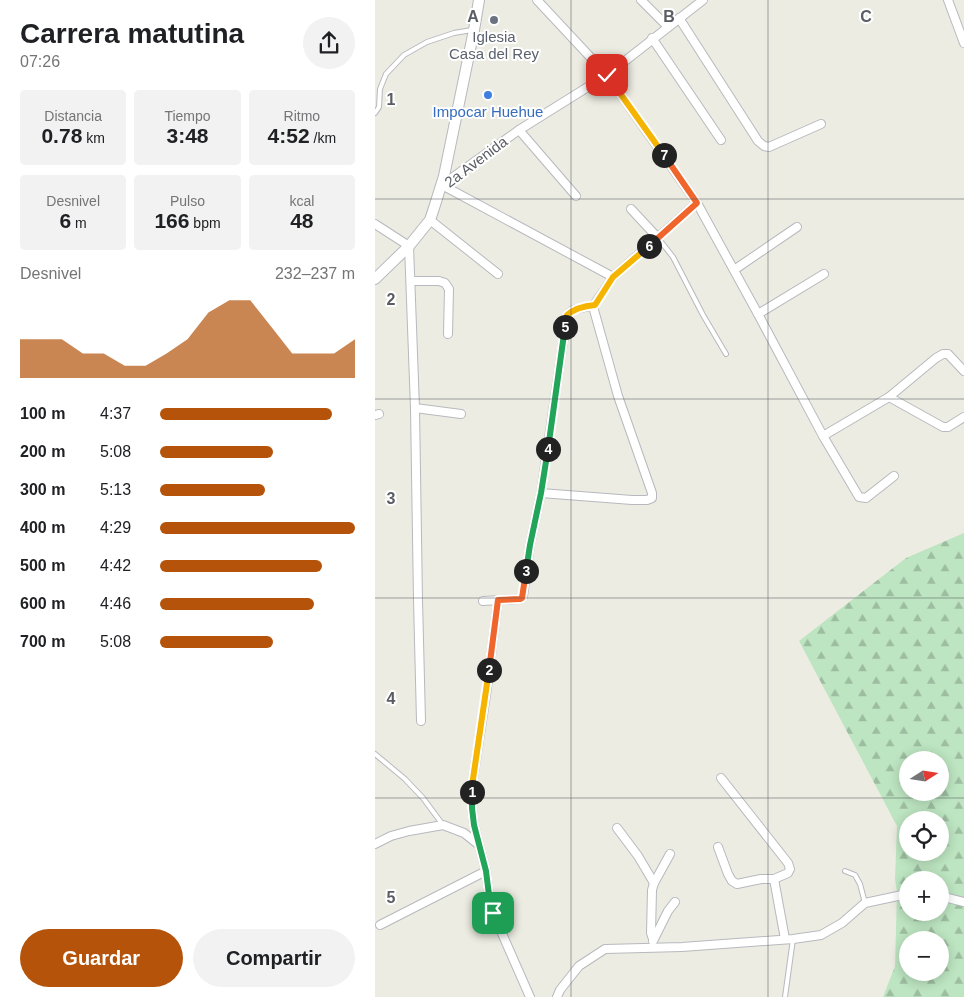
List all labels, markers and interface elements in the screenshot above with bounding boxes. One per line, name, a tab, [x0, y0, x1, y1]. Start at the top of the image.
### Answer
text: A	[467, 8, 479, 25]
text: B	[663, 8, 675, 25]
text: C	[860, 8, 872, 25]
marker: Iglesia Casa del Rey	[488, 14, 500, 26]
button: share	[303, 17, 355, 69]
text: Carrera matutina	[20, 18, 244, 49]
place label: Iglesia Casa del Rey	[449, 28, 540, 62]
text: 07:26	[20, 53, 60, 70]
pin	[586, 54, 628, 96]
icon: check	[593, 61, 621, 89]
marker: Impocar Huehue	[482, 89, 494, 101]
text: 1	[387, 91, 396, 108]
place label: Impocar Huehue	[433, 103, 543, 120]
text: Distancia	[44, 108, 102, 124]
text: Tiempo	[164, 108, 211, 124]
text: Ritmo	[284, 108, 320, 124]
text: 0.78	[41, 124, 82, 147]
text: 3:48	[166, 124, 209, 147]
text: 4:52	[268, 124, 310, 147]
text: km	[82, 130, 105, 146]
text: /km	[310, 130, 336, 146]
street label: 2a Avenida	[441, 132, 511, 191]
pin: 7	[651, 142, 677, 168]
text: 7	[661, 147, 668, 163]
text: Desnivel	[46, 193, 100, 209]
text: Pulso	[170, 193, 205, 209]
text: kcal	[289, 193, 314, 209]
text: 6	[60, 209, 71, 232]
text: 166	[154, 209, 189, 232]
text: 48	[290, 209, 314, 232]
text: m	[71, 215, 87, 231]
text: bpm	[189, 215, 221, 231]
pin: 6	[637, 234, 661, 258]
text: 6	[646, 238, 653, 254]
text: Desnivel	[20, 265, 81, 282]
text: 232–237 m	[275, 265, 355, 282]
text: 2	[387, 291, 396, 308]
pin: 5	[553, 314, 577, 340]
text: 5	[562, 319, 569, 335]
text: 100 m	[20, 405, 65, 422]
text: 4:37	[100, 405, 131, 422]
pin: 4	[535, 436, 561, 462]
text: 4	[545, 441, 552, 457]
text: 200 m	[20, 443, 65, 460]
text: 5:08	[100, 443, 131, 460]
text: 300 m	[20, 481, 65, 498]
text: 5:13	[100, 481, 131, 498]
text: 3	[387, 490, 396, 507]
text: 400 m	[20, 519, 65, 536]
text: 4:29	[100, 519, 131, 536]
text: 500 m	[20, 557, 65, 574]
text: 4:42	[100, 557, 131, 574]
pin: 3	[513, 558, 539, 584]
text: 3	[523, 563, 530, 579]
text: 600 m	[20, 595, 65, 612]
text: 4:46	[100, 595, 131, 612]
text: 700 m	[20, 633, 65, 650]
text: 5:08	[100, 633, 131, 650]
pin: 2	[477, 658, 501, 682]
text: 2	[486, 662, 493, 678]
text: 4	[387, 690, 396, 707]
north arrow	[899, 751, 949, 801]
map controls	[899, 751, 949, 981]
pin: 1	[459, 780, 485, 804]
text: 1	[469, 784, 476, 800]
button: locate	[899, 811, 949, 861]
button: +	[899, 871, 949, 921]
text: 5	[387, 889, 396, 906]
pin	[472, 892, 514, 934]
icon: arrive	[479, 899, 507, 927]
button: Guardar	[20, 929, 183, 987]
button: Compartir	[193, 929, 355, 987]
button: −	[899, 931, 949, 981]

